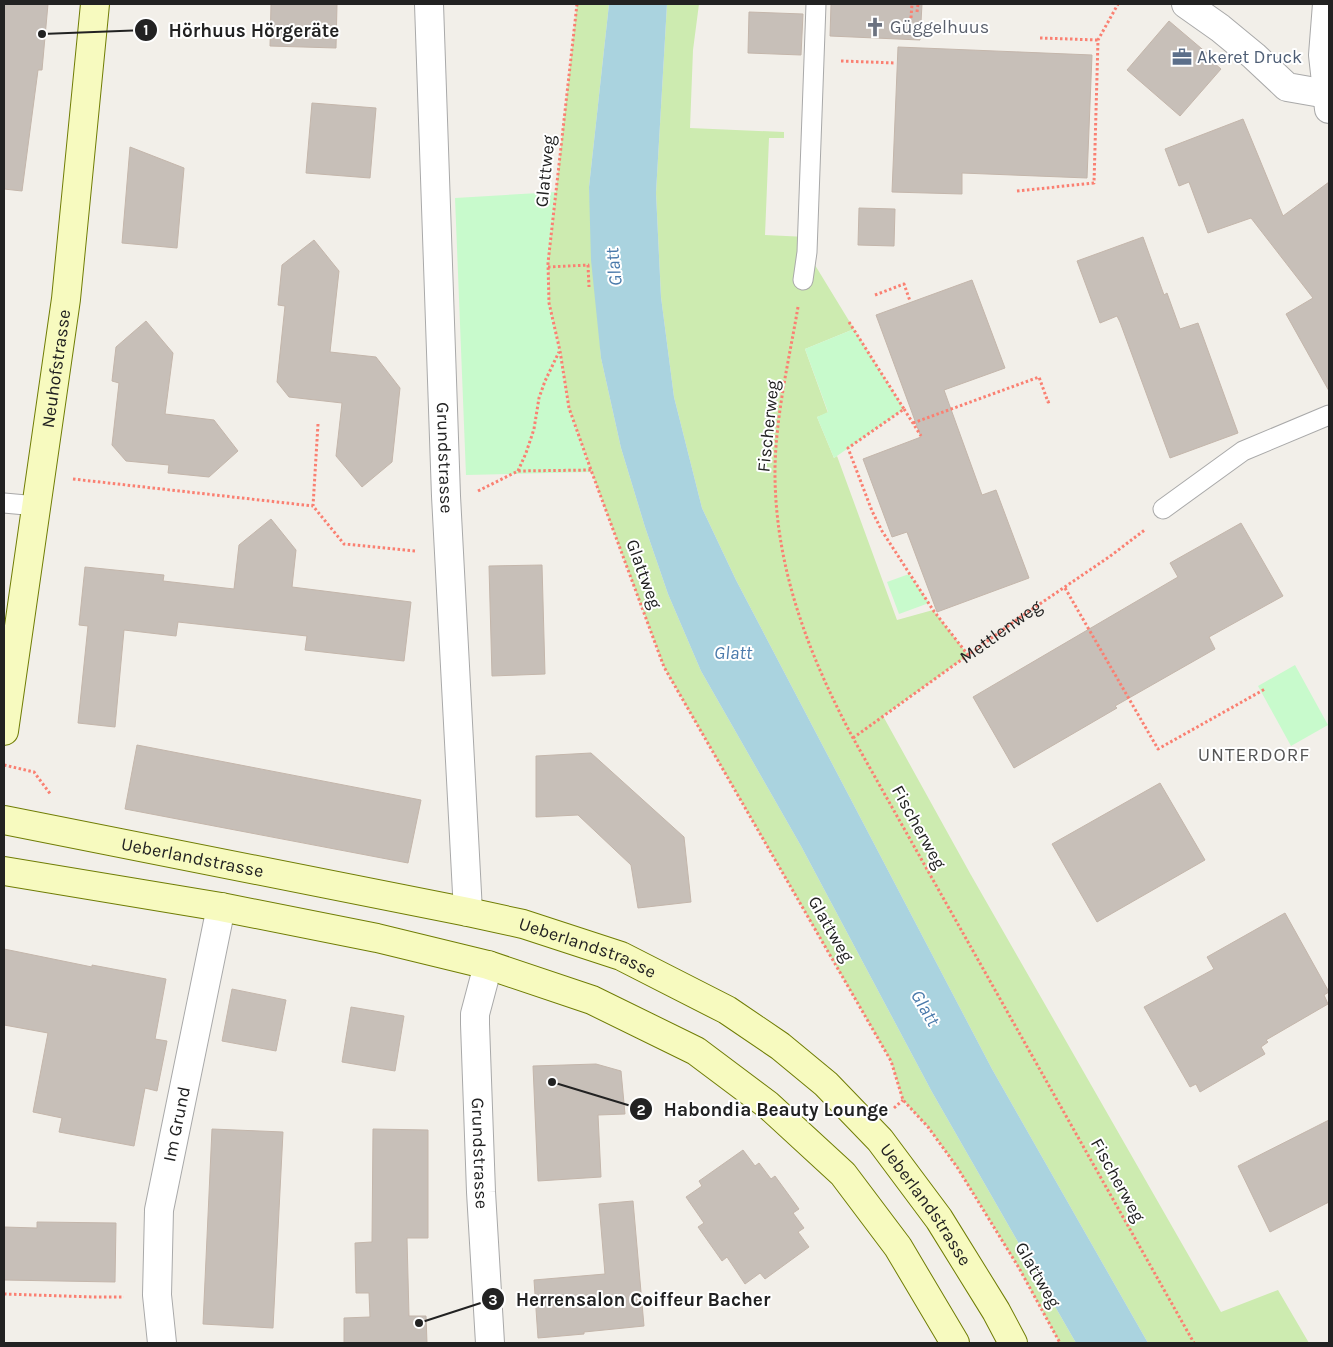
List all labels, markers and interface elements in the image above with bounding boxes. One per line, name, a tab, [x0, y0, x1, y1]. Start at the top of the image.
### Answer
callout: Hörhuus Hörgeräte	[134, 13, 350, 47]
church icon: Güggelhuus	[864, 16, 886, 38]
place label: Güggelhuus	[890, 16, 989, 38]
text: Hörhuus Hörgeräte	[169, 20, 339, 42]
text: 1	[143, 21, 149, 39]
office icon: Akeret Druck	[1171, 46, 1193, 68]
place label: Akeret Druck	[1197, 46, 1302, 68]
street label: Glattweg	[530, 134, 560, 208]
water label: Glatt	[601, 246, 627, 287]
street label: Neuhofstrasse	[37, 308, 75, 430]
street label: Fischerweg	[752, 379, 784, 473]
street label: Grundstrasse	[432, 402, 458, 514]
street label: Glattweg	[621, 536, 667, 612]
street label: Mettlenweg	[955, 595, 1046, 668]
water label: Glatt	[714, 642, 753, 664]
district label: UNTERDORF	[1198, 744, 1310, 766]
street label: Fischerweg	[887, 781, 951, 873]
street label: Ueberlandstrasse	[119, 832, 266, 882]
street label: Glattweg	[803, 892, 859, 966]
street label: Ueberlandstrasse	[516, 912, 660, 983]
water label: Glatt	[906, 986, 944, 1031]
street label: Im Grund	[158, 1084, 195, 1164]
callout: Habondia Beauty Lounge	[629, 1092, 898, 1126]
street label: Grundstrasse	[467, 1097, 493, 1210]
text: Habondia Beauty Lounge	[664, 1099, 888, 1121]
text: 2	[636, 1101, 646, 1119]
street label: Fischerweg	[1086, 1134, 1150, 1226]
street label: Ueberlandstrasse	[875, 1139, 976, 1270]
street label: Glattweg	[1010, 1238, 1066, 1312]
callout: Herrensalon Coiffeur Bacher	[481, 1282, 780, 1316]
text: Herrensalon Coiffeur Bacher	[516, 1289, 771, 1311]
text: 3	[488, 1291, 498, 1309]

